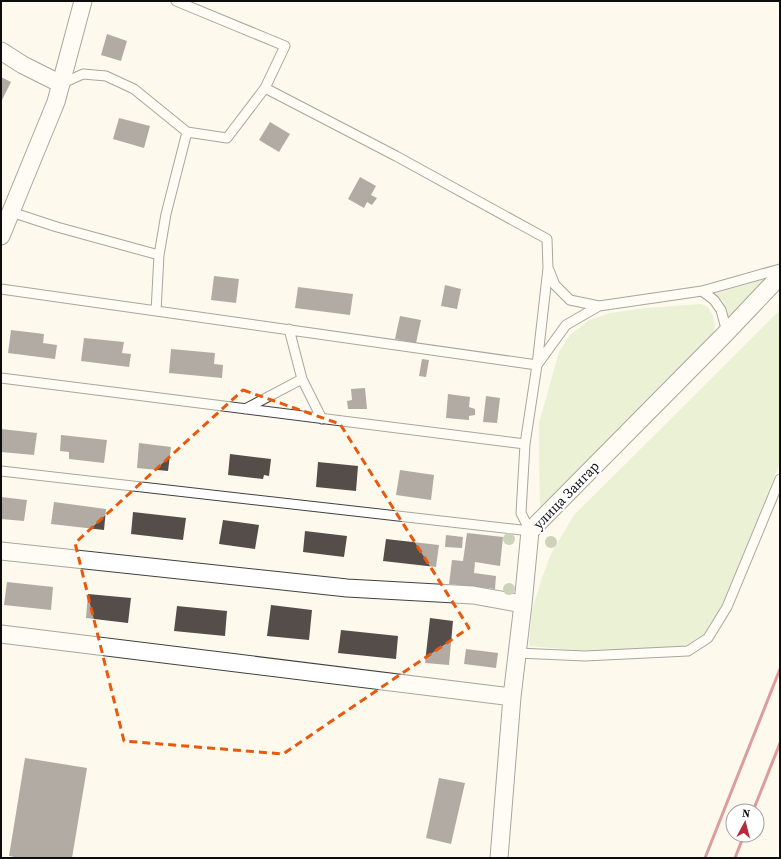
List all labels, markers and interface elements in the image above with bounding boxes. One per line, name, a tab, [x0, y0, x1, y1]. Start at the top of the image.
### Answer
street label: улица Зангар	[528, 457, 604, 533]
north arrow	[725, 803, 765, 843]
text: N	[741, 806, 751, 822]

